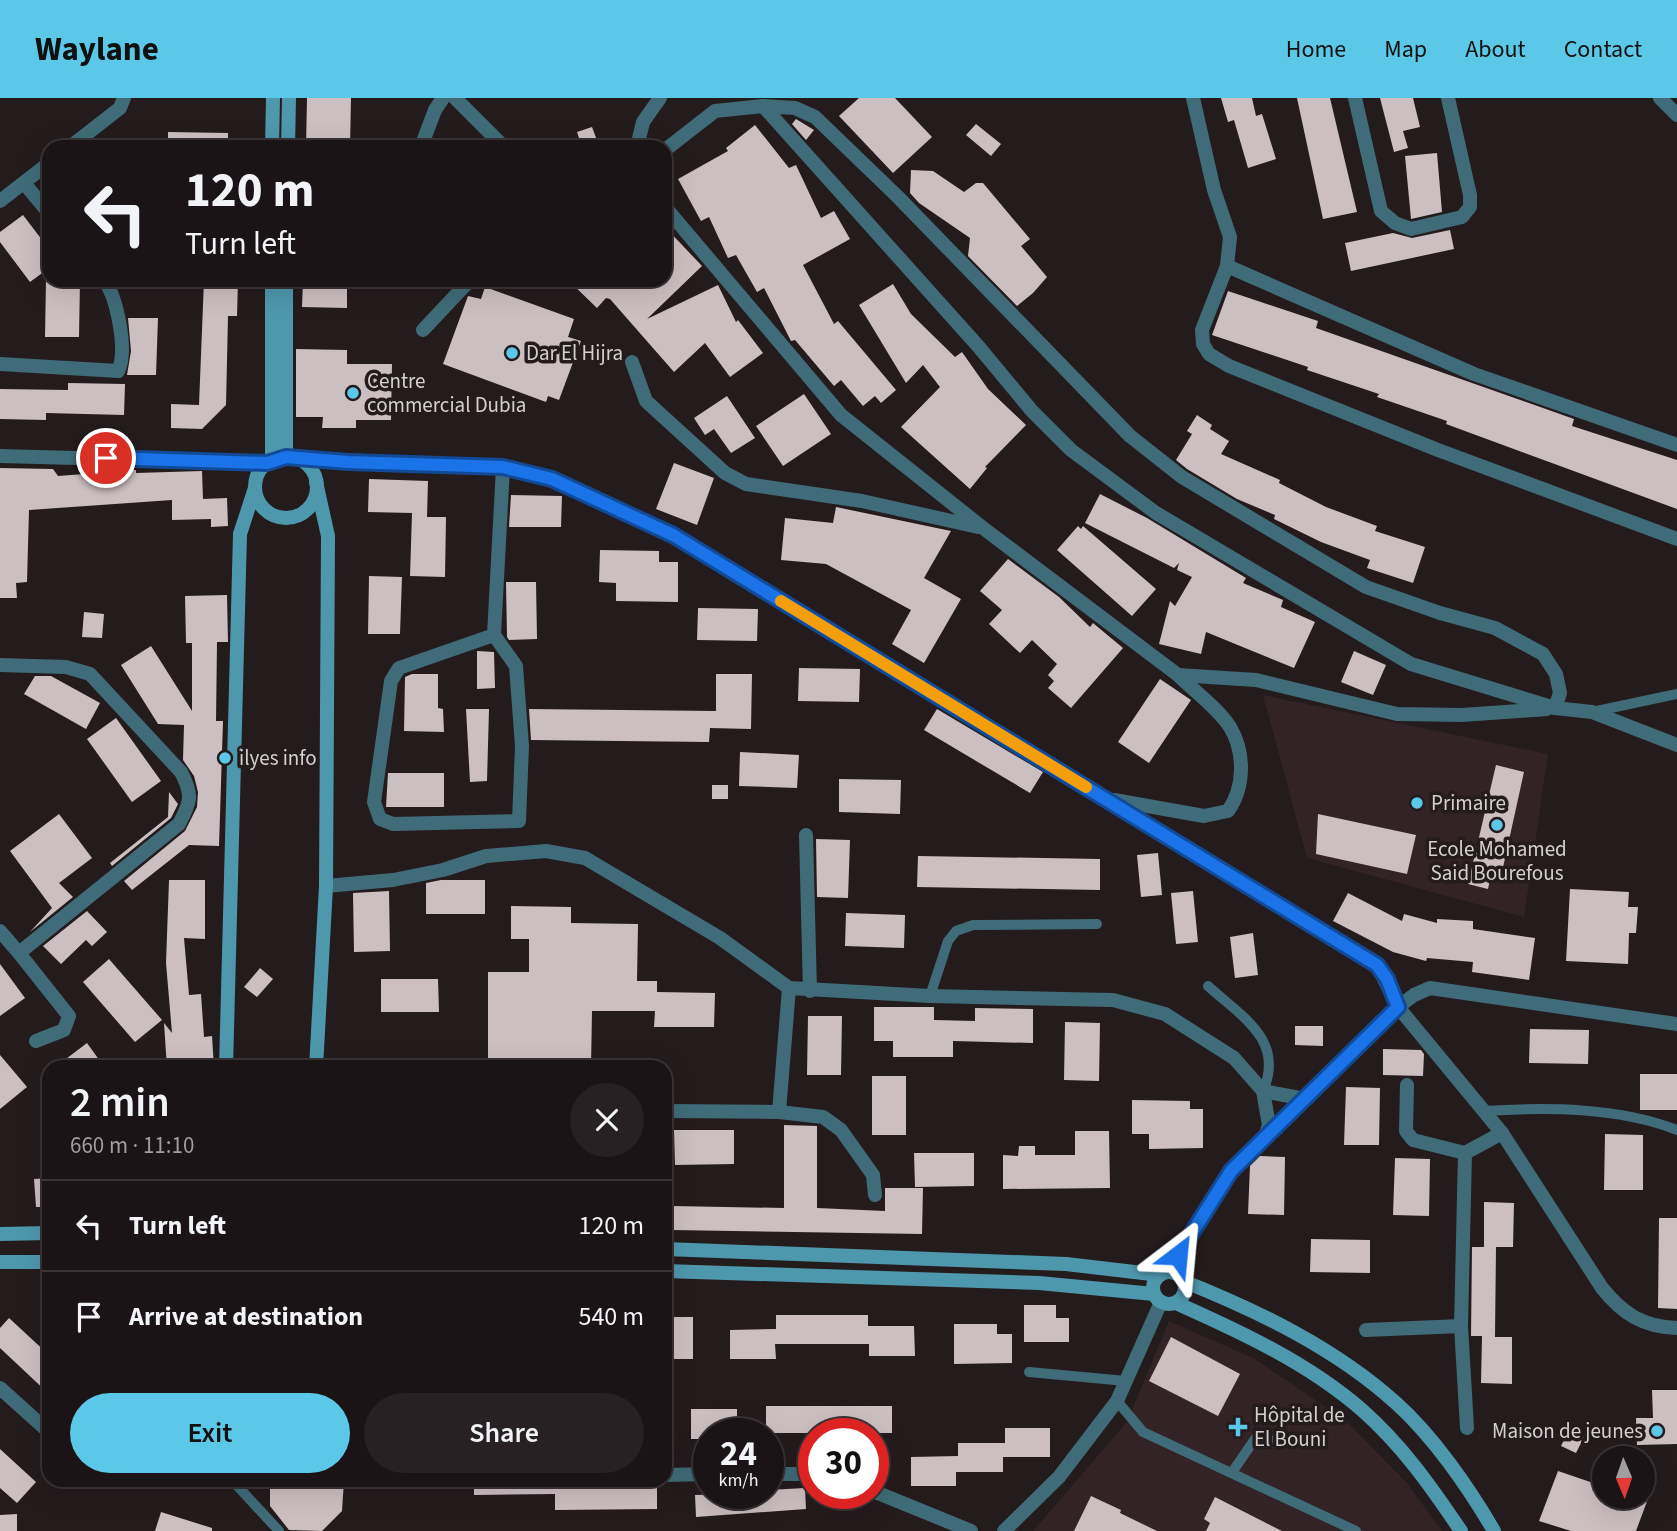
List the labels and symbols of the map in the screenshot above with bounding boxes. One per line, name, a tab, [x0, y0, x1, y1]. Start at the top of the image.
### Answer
place label: Dar El Hijra	[526, 338, 623, 368]
marker: Dar El Hijra	[504, 345, 520, 361]
place label: Centre commercial Dubia	[367, 366, 526, 420]
marker: Centre commercial Dubia	[345, 385, 361, 401]
pin	[76, 428, 136, 488]
place label: ilyes info	[239, 743, 317, 773]
marker: ilyes info	[217, 750, 233, 766]
place label: Primaire	[1431, 788, 1506, 818]
marker: Primaire	[1409, 795, 1425, 811]
marker: Ecole Mohamed Said Bourefous	[1489, 817, 1505, 833]
place label: Ecole Mohamed Said Bourefous	[1427, 834, 1567, 888]
position arrow	[1141, 1218, 1215, 1292]
place label: Hôpital de El Bouni	[1254, 1400, 1345, 1454]
place label: Maison de jeunes	[1492, 1416, 1643, 1446]
marker: Hôpital de El Bouni	[1228, 1417, 1248, 1437]
speed limit sign: 30	[798, 1418, 889, 1509]
marker: Maison de jeunes	[1649, 1423, 1665, 1439]
north arrow	[1592, 1446, 1656, 1508]

